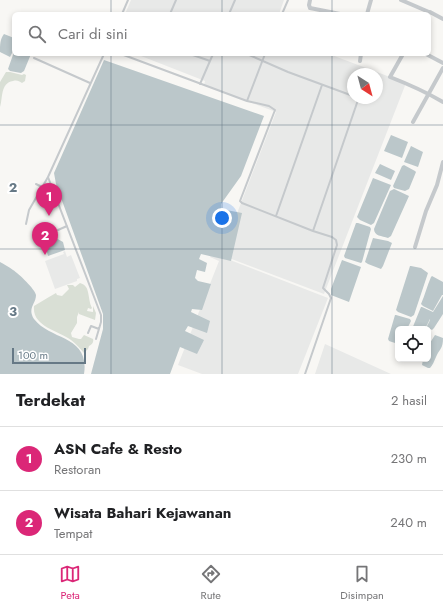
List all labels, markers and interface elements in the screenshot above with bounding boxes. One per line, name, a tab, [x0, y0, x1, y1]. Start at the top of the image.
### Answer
search box	[12, 12, 431, 56]
icon: search	[26, 23, 48, 45]
text: Cari di sini	[58, 23, 128, 45]
north arrow	[347, 68, 383, 104]
text: 2	[9, 178, 17, 197]
pin: 1	[36, 183, 62, 216]
your location	[212, 208, 232, 228]
pin: 2	[32, 222, 58, 255]
text: 3	[9, 302, 17, 321]
map controls	[395, 326, 431, 362]
button: locate	[395, 326, 431, 362]
scale bar	[12, 346, 86, 365]
text: 100 m	[18, 347, 48, 363]
text: Terdekat	[16, 388, 85, 412]
text: 2 hasil	[391, 391, 427, 410]
text: ASN Cafe & Resto	[54, 438, 182, 460]
text: 1	[26, 449, 32, 468]
text: 230 m	[391, 449, 427, 468]
text: Restoran	[54, 460, 101, 479]
text: Wisata Bahari Kejawanan	[54, 502, 231, 524]
text: 2	[25, 513, 33, 532]
text: 240 m	[390, 513, 427, 532]
text: Tempat	[54, 524, 92, 543]
tab: Peta	[59, 563, 81, 603]
tab: Rute	[200, 563, 222, 603]
tab: Disimpan	[340, 563, 384, 603]

